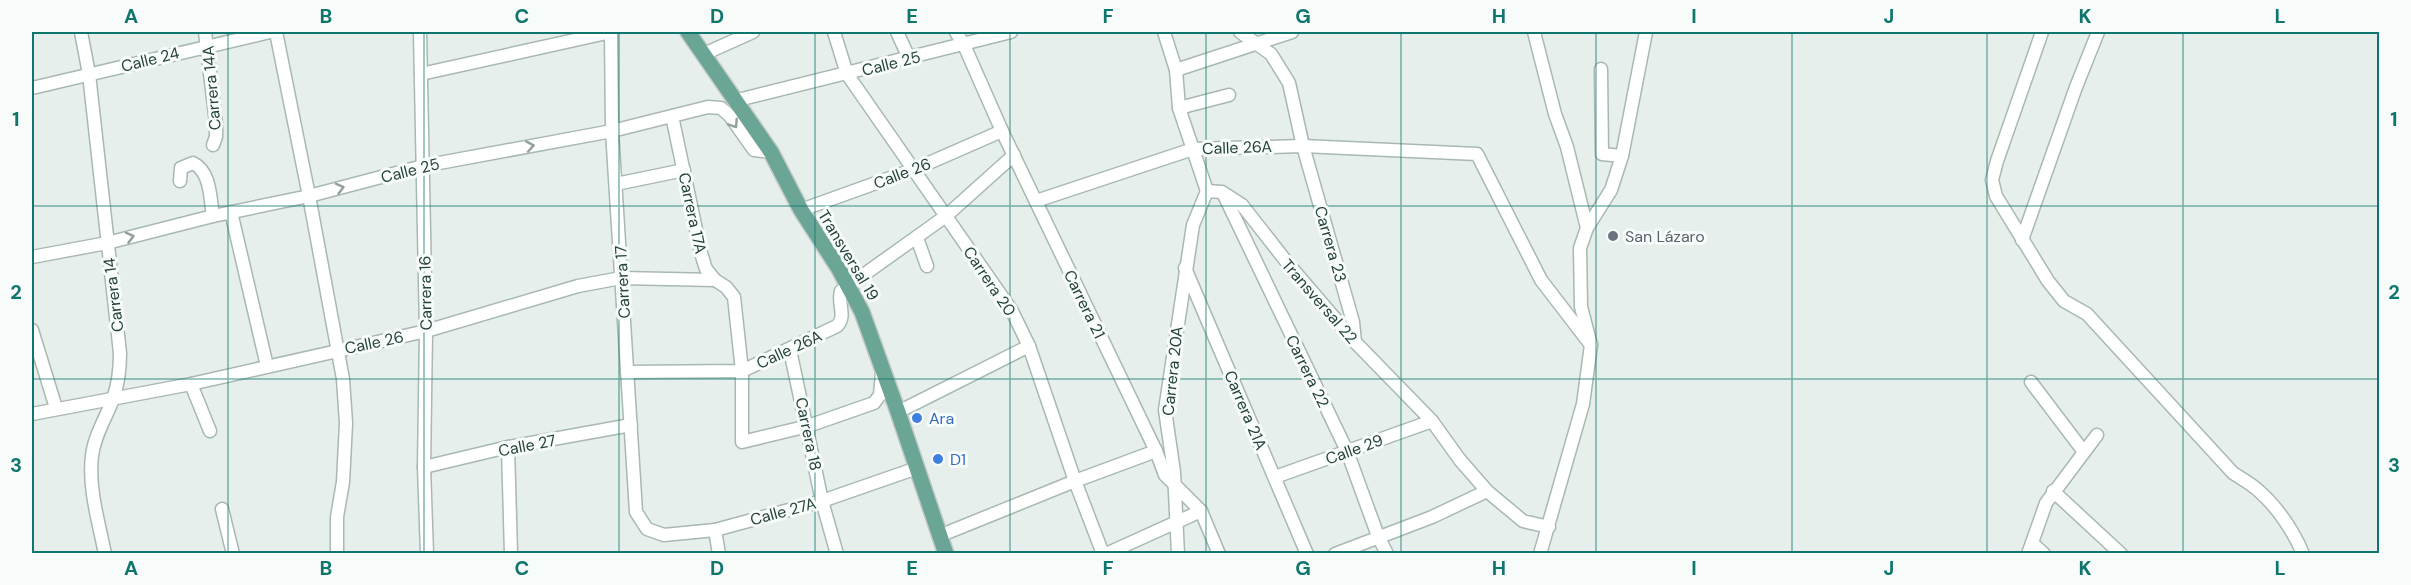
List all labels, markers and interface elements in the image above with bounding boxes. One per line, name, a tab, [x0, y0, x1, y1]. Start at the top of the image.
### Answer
text: A	[124, 3, 138, 29]
text: B	[320, 3, 332, 29]
text: C	[515, 3, 529, 29]
text: D	[710, 3, 724, 29]
text: E	[906, 3, 918, 29]
text: F	[1102, 3, 1114, 29]
text: G	[1295, 3, 1311, 29]
text: H	[1492, 3, 1506, 29]
text: I	[1691, 3, 1697, 29]
text: J	[1884, 3, 1894, 29]
text: K	[2078, 3, 2092, 29]
text: L	[2274, 3, 2286, 29]
street label: Calle 24	[119, 42, 182, 77]
street label: Carrera 14A	[197, 44, 226, 131]
street label: Calle 25	[860, 46, 923, 81]
text: 1	[12, 106, 20, 132]
text: 1	[2390, 106, 2398, 132]
one-way arrow	[727, 117, 738, 128]
street label: Calle 26A	[1202, 136, 1273, 159]
one-way arrow	[525, 140, 535, 153]
street label: Calle 25	[379, 153, 442, 188]
street label: Calle 26	[870, 153, 934, 194]
street label: Carrera 17A	[674, 171, 711, 256]
one-way arrow	[334, 183, 345, 195]
street label: Carrera 23	[1310, 204, 1351, 285]
street label: Transversal 19	[813, 206, 884, 304]
place label: San Lázaro	[1625, 226, 1705, 247]
marker: San Lázaro	[1606, 229, 1620, 243]
one-way arrow	[125, 232, 135, 245]
street label: Carrera 20	[959, 242, 1021, 320]
street label: Carrera 17	[610, 245, 635, 319]
street label: Carrera 16	[414, 255, 437, 331]
street label: Transversal 22	[1277, 255, 1362, 348]
street label: Carrera 14	[99, 256, 128, 333]
street label: Carrera 21	[1059, 266, 1110, 342]
text: 2	[10, 279, 22, 305]
text: 2	[2388, 279, 2400, 305]
street label: Calle 26A	[753, 325, 826, 374]
street label: Carrera 20A	[1157, 325, 1188, 417]
street label: Calle 26	[343, 326, 406, 359]
street label: Carrera 22	[1281, 332, 1334, 411]
street label: Carrera 21A	[1219, 367, 1272, 454]
street label: Carrera 18	[791, 396, 827, 473]
place label: Ara	[929, 408, 954, 429]
marker: Ara	[910, 411, 924, 425]
street label: Calle 29	[1322, 429, 1386, 470]
street label: Calle 27	[497, 430, 558, 461]
place label: D1	[950, 449, 966, 470]
text: 3	[10, 452, 22, 478]
marker: D1	[931, 452, 945, 466]
text: 3	[2388, 452, 2400, 478]
street label: Calle 27A	[748, 493, 819, 530]
text: A	[124, 555, 138, 581]
text: B	[320, 555, 332, 581]
text: C	[515, 555, 529, 581]
text: D	[710, 555, 724, 581]
text: E	[906, 555, 918, 581]
text: F	[1102, 555, 1114, 581]
text: G	[1295, 555, 1311, 581]
text: H	[1492, 555, 1506, 581]
text: I	[1691, 555, 1697, 581]
text: J	[1884, 555, 1894, 581]
text: K	[2078, 555, 2092, 581]
text: L	[2274, 555, 2286, 581]

